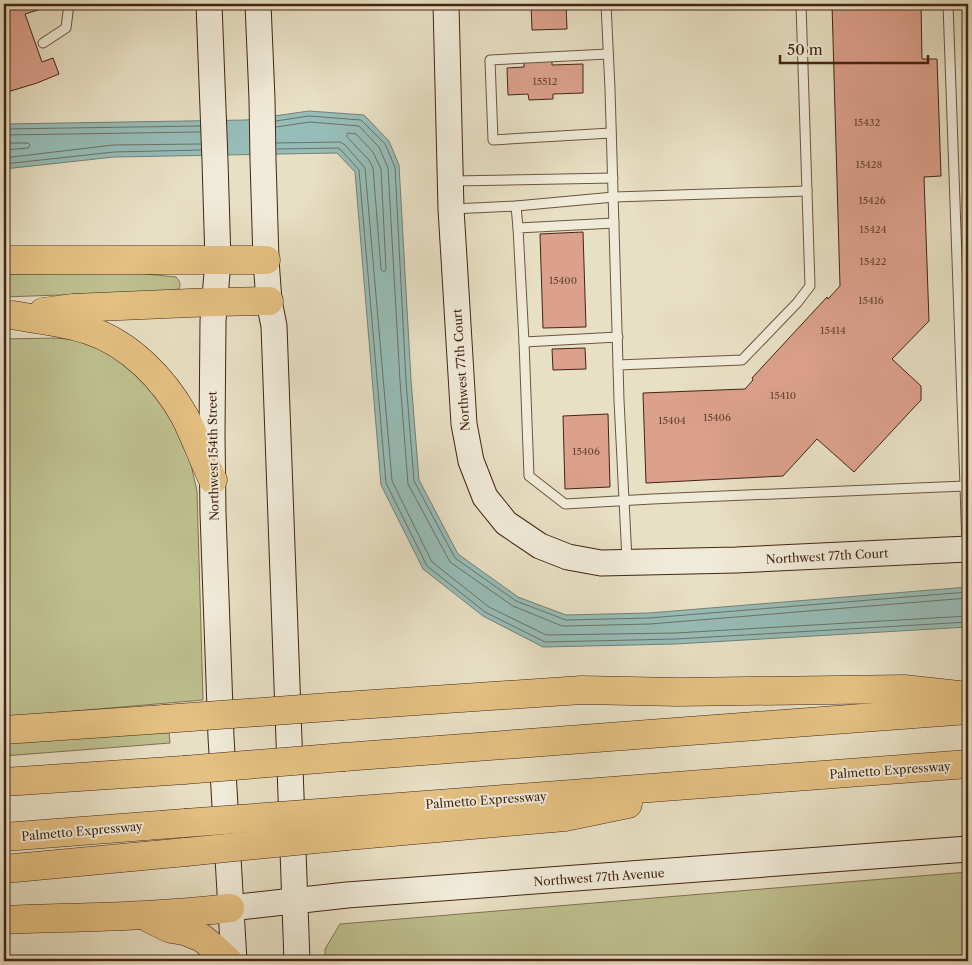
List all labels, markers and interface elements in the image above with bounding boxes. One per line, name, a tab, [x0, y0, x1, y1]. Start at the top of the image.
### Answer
scale bar	[780, 32, 927, 64]
text: 50 m	[787, 40, 823, 59]
house number: 15512	[532, 75, 558, 88]
house number: 15432	[854, 116, 881, 129]
house number: 15428	[855, 158, 883, 171]
house number: 15426	[858, 194, 886, 207]
house number: 15424	[860, 223, 887, 236]
house number: 15422	[860, 255, 887, 268]
house number: 15400	[549, 274, 577, 287]
house number: 15416	[858, 294, 884, 307]
street label: Northwest 77th Court	[449, 308, 473, 432]
house number: 15414	[820, 324, 846, 337]
house number: 15410	[770, 389, 796, 402]
street label: Northwest 154th Street	[204, 390, 222, 521]
house number: 15406	[703, 411, 731, 424]
house number: 15404	[658, 414, 686, 427]
house number: 15406	[572, 445, 600, 458]
street label: Northwest 77th Court	[765, 545, 889, 567]
street label: Palmetto Expressway	[829, 758, 951, 782]
street label: Palmetto Expressway	[425, 788, 547, 812]
street label: Palmetto Expressway	[21, 818, 144, 844]
street label: Northwest 77th Avenue	[533, 865, 665, 889]

